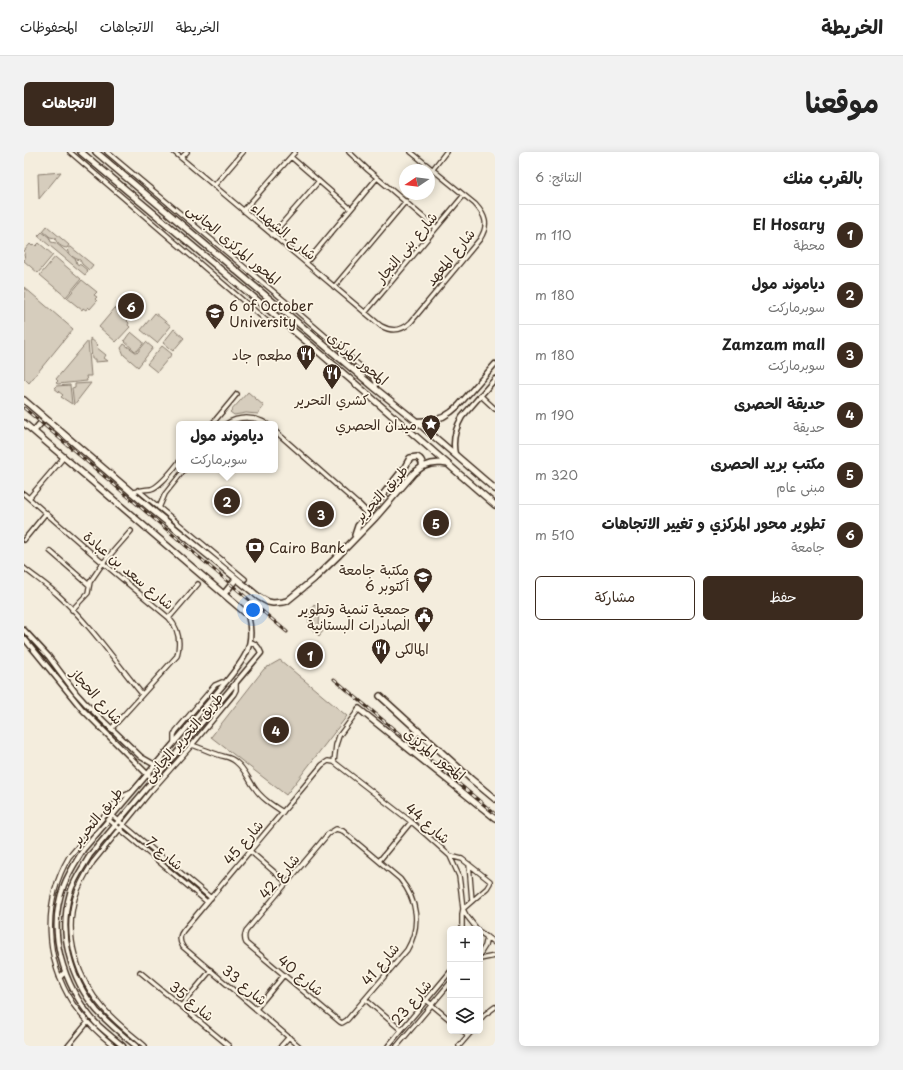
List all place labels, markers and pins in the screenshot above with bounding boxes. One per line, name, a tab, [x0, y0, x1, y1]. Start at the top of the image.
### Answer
pin: 6	[118, 291, 144, 321]
place label: 6 of October University	[229, 295, 314, 332]
school or university icon: 6 of October University	[204, 302, 226, 330]
restaurant icon: مطعم جاد	[295, 343, 317, 371]
place label: مطعم جاد	[232, 344, 292, 366]
restaurant icon: كشري التحرير	[321, 362, 343, 390]
place label: كشري التحرير	[294, 389, 369, 411]
place icon: ميدان الحصري	[420, 413, 442, 441]
place label: ميدان الحصري	[335, 414, 417, 436]
pin: 2	[214, 486, 240, 516]
pin: 3	[308, 499, 334, 529]
pin: 5	[423, 508, 449, 538]
bank icon: Cairo Bank	[244, 536, 266, 564]
place label: Cairo Bank	[269, 537, 346, 558]
place label: مكتبة جامعة 6 أكتوبر	[339, 559, 410, 596]
school or university icon: مكتبة جامعة 6 أكتوبر	[412, 566, 434, 594]
place label: جمعية تنمية وتطوير الصادرات البستانية	[298, 598, 410, 635]
public building icon: جمعية تنمية وتطوير الصادرات البستانية	[413, 605, 435, 633]
restaurant icon: المالكى	[370, 637, 392, 665]
place label: المالكى	[395, 638, 429, 659]
pin: 1	[297, 640, 323, 670]
pin: 4	[263, 715, 289, 745]

